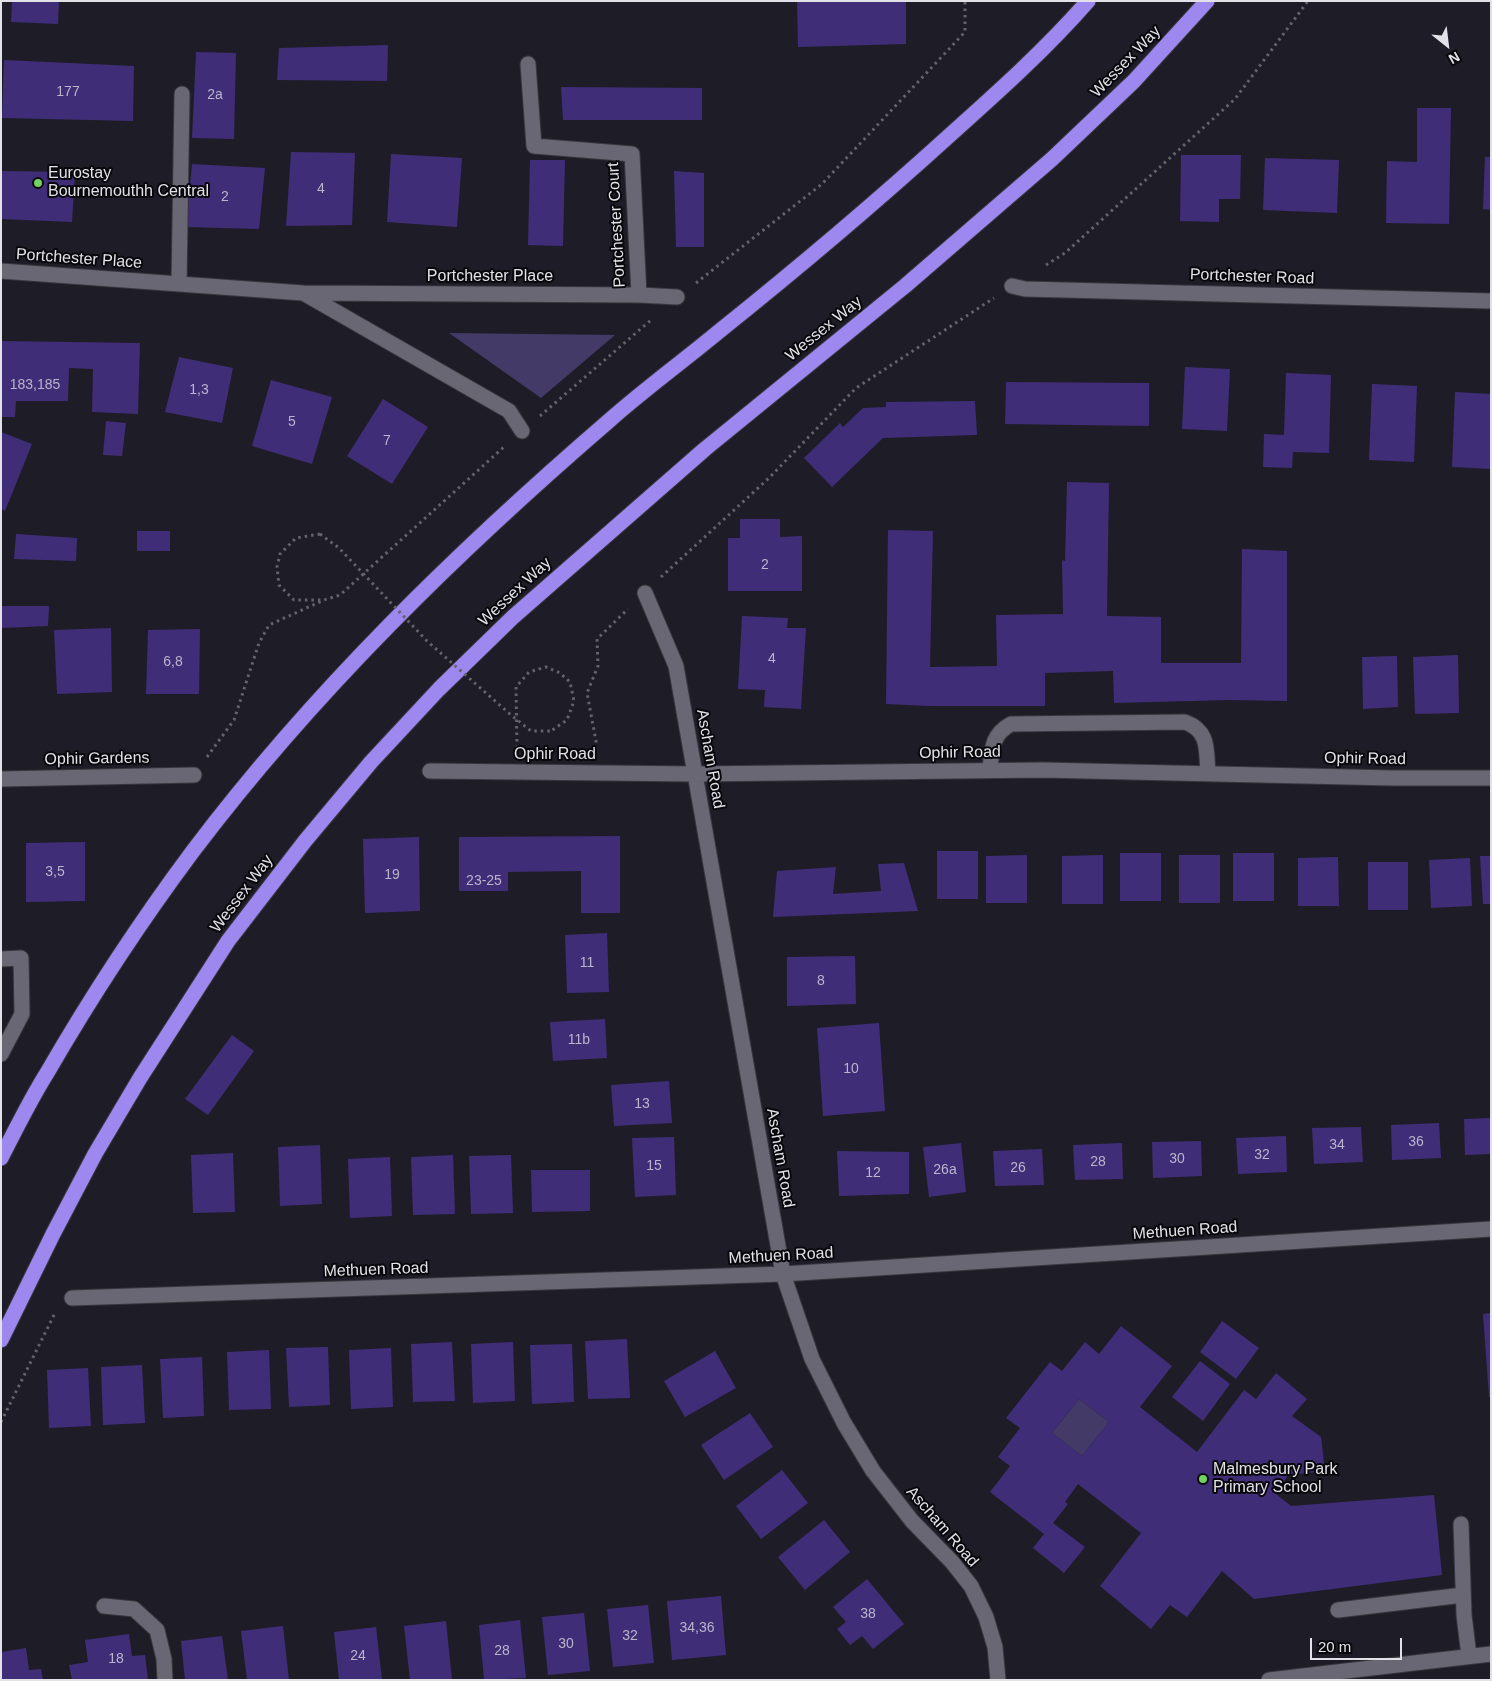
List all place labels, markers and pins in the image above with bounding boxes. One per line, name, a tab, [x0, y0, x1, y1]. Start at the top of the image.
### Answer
place label: Eurostay Bournemouthh Central	[48, 164, 209, 202]
marker: Eurostay Bournemouthh Central	[32, 177, 44, 189]
place label: Malmesbury Park Primary School	[1213, 1460, 1337, 1498]
marker: Malmesbury Park Primary School	[1197, 1473, 1209, 1485]

